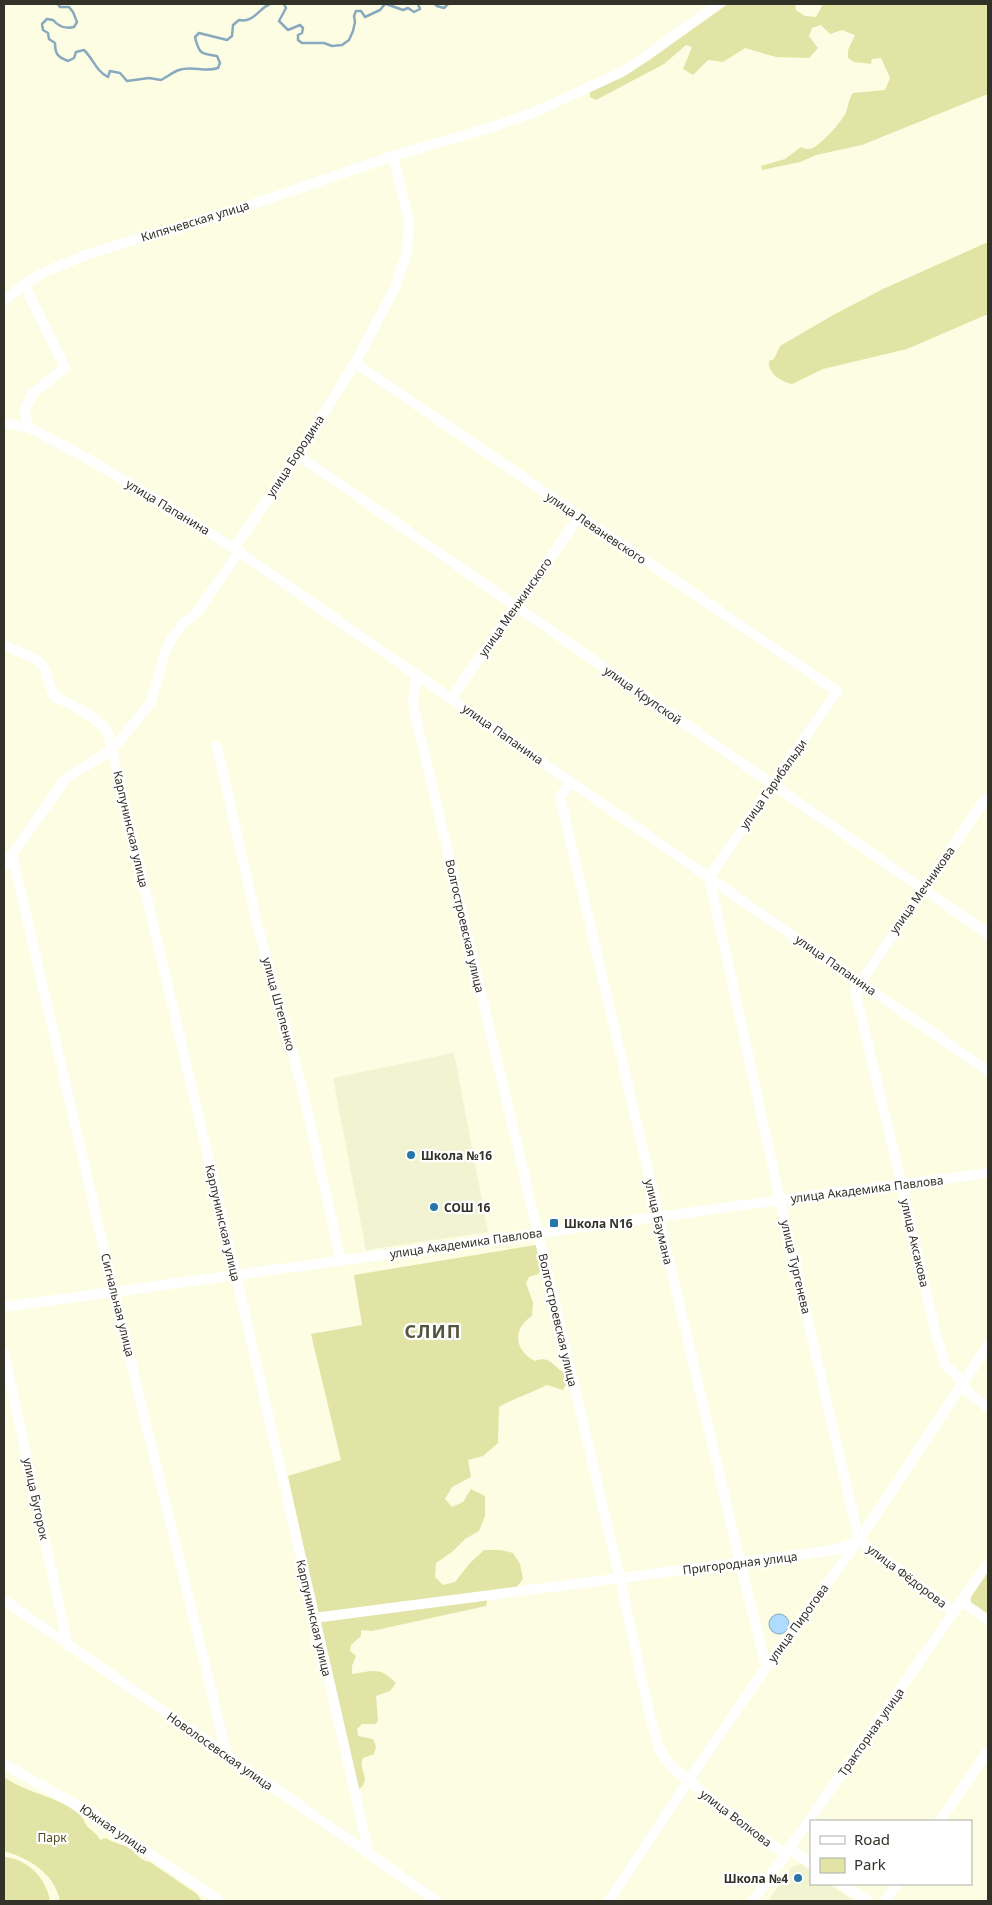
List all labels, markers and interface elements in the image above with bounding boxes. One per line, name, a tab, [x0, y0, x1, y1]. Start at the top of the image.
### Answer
street label: Кипячевская улица	[139, 196, 251, 246]
street label: улица Бородина	[262, 412, 328, 500]
street label: улица Папанина	[123, 475, 213, 539]
street label: улица Леваневского	[542, 488, 650, 568]
street label: улица Менжинского	[474, 554, 556, 660]
street label: улица Крупской	[601, 662, 685, 728]
street label: улица Папанина	[459, 700, 547, 768]
street label: улица Гарибальди	[736, 736, 810, 832]
street label: Карпунинская улица	[109, 769, 153, 889]
street label: улица Мечникова	[885, 843, 959, 937]
street label: Волгостроевская улица	[441, 858, 489, 994]
street label: улица Папанина	[792, 931, 880, 999]
street label: улица Штепенко	[258, 955, 300, 1053]
place label: Школа №16	[421, 1147, 492, 1164]
marker: Школа №16	[405, 1149, 417, 1161]
street label: Карпунинская улица	[201, 1163, 245, 1283]
street label: улица Академика Павлова	[790, 1171, 944, 1207]
street label: улица Баумана	[641, 1178, 677, 1266]
street label: улица Аксакова	[897, 1197, 933, 1289]
place label: СОШ 16	[444, 1199, 491, 1216]
marker: СОШ 16	[428, 1201, 440, 1213]
place label: Школа N16	[564, 1215, 633, 1232]
marker: Школа N16	[548, 1217, 560, 1229]
street label: улица Тургенева	[777, 1218, 815, 1316]
street label: улица Академика Павлова	[389, 1224, 543, 1262]
street label: Сигнальная улица	[97, 1251, 139, 1359]
street label: Волгостроевская улица	[534, 1252, 582, 1388]
district label: СЛИП	[405, 1319, 461, 1343]
street label: улица Бугорок	[19, 1456, 53, 1542]
street label: улица Фёдорова	[864, 1540, 950, 1612]
street label: Пригородная улица	[682, 1548, 798, 1578]
street label: Карпунинская улица	[292, 1558, 336, 1678]
street label: улица Пирогова	[764, 1580, 832, 1666]
street label: Тракторная улица	[834, 1684, 908, 1780]
street label: Новолосевская улица	[163, 1708, 277, 1794]
street label: улица Волкова	[697, 1785, 775, 1851]
street label: Южная улица	[76, 1800, 152, 1858]
legend	[810, 1820, 972, 1885]
park label: Парк	[37, 1829, 67, 1846]
text: Road	[854, 1829, 890, 1849]
text: Park	[854, 1854, 886, 1874]
place label: Школа №4	[724, 1870, 788, 1887]
marker: Школа №4	[792, 1872, 804, 1884]

